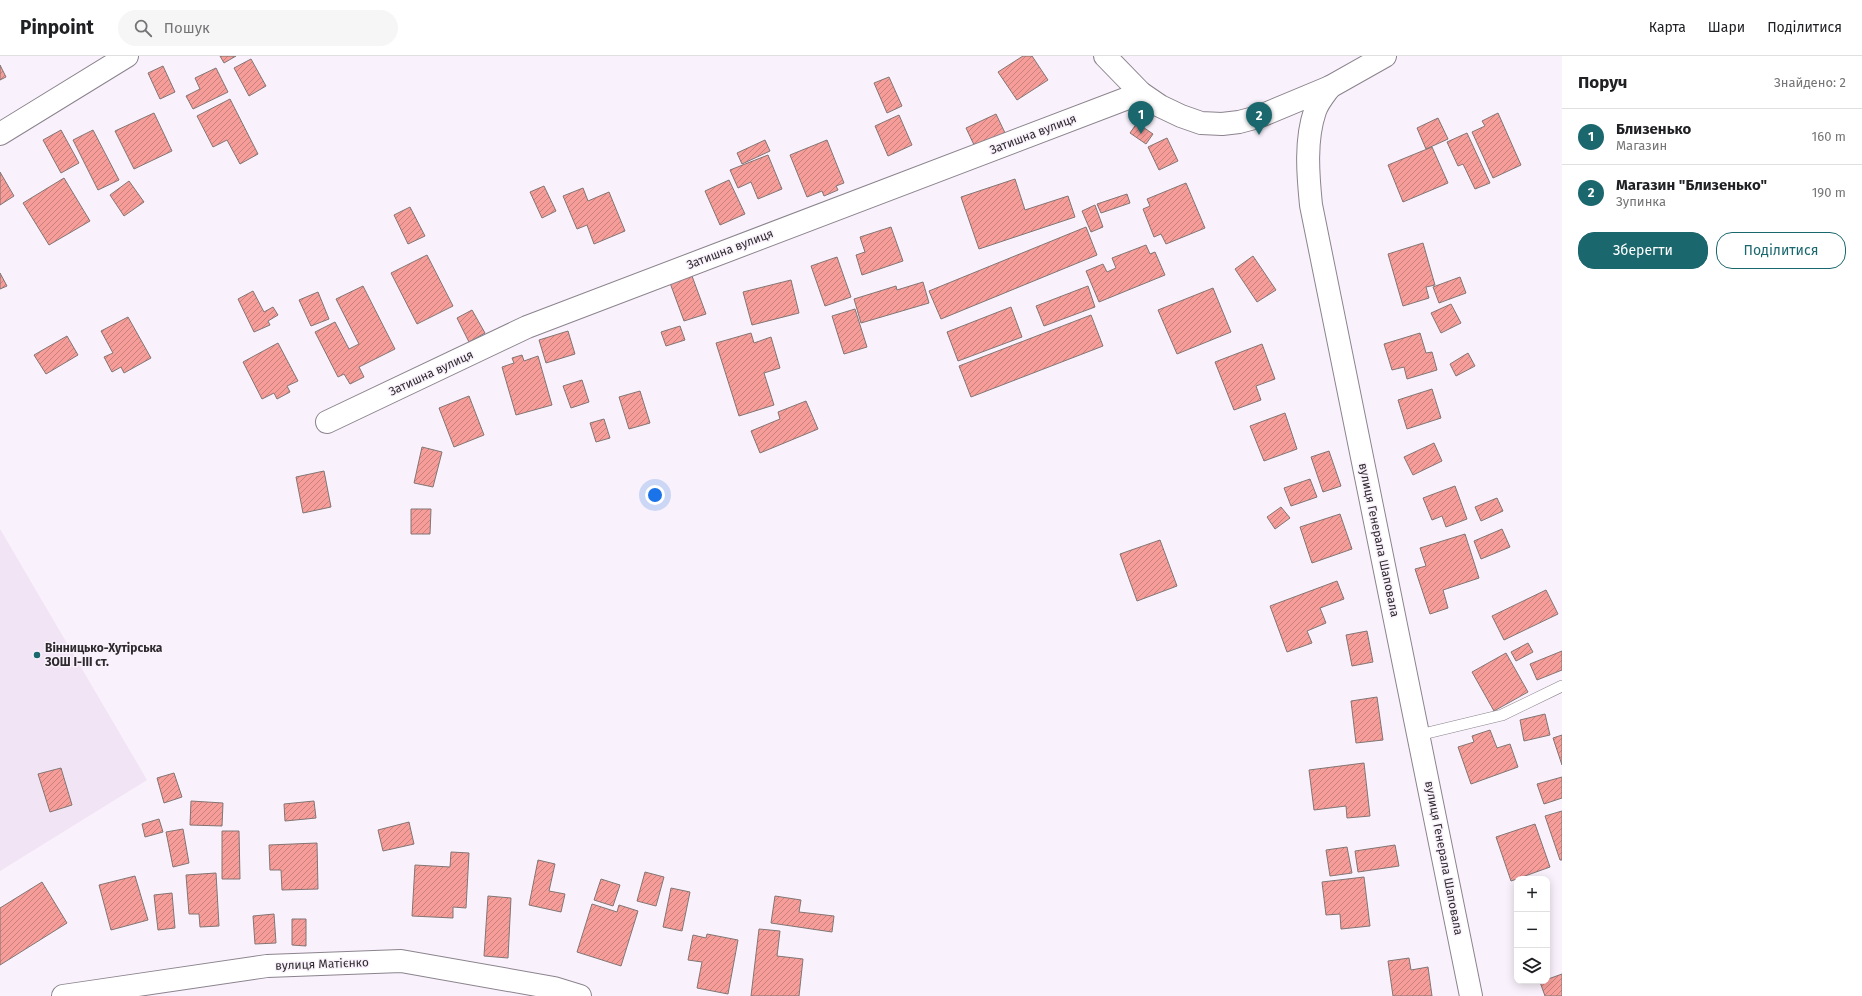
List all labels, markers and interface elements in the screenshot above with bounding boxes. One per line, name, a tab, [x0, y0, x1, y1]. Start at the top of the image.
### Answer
search box	[118, 10, 398, 46]
text: Pinpoint	[20, 16, 94, 39]
icon: search	[132, 17, 154, 39]
text: Пошук	[164, 19, 210, 37]
text: Карта	[1649, 19, 1686, 36]
text: Шари	[1708, 19, 1745, 36]
text: Поділитися	[1767, 19, 1842, 36]
text: Поруч	[1578, 72, 1627, 93]
text: Знайдено: 2	[1774, 75, 1846, 90]
pin: 1	[1128, 101, 1154, 134]
pin: 2	[1246, 102, 1272, 135]
street label: Затишна вулиця	[988, 111, 1078, 157]
text: Близенько	[1616, 120, 1691, 138]
text: 1	[1588, 129, 1594, 144]
text: 160 m	[1812, 129, 1846, 144]
text: Магазин	[1616, 138, 1667, 153]
text: Магазин "Близенько"	[1616, 176, 1767, 194]
text: 2	[1588, 185, 1594, 200]
text: 190 m	[1812, 185, 1846, 200]
text: Зупинка	[1616, 194, 1666, 209]
street label: Затишна вулиця	[685, 226, 775, 272]
button: Зберегти	[1578, 232, 1708, 269]
button: Поділитися	[1716, 232, 1846, 269]
street label: Затишна вулиця	[387, 347, 475, 399]
street label: вулиця Генерала Шаповала	[1356, 462, 1402, 618]
your location	[645, 485, 665, 505]
place label: Вінницько-Хутірська ЗОШ І-ІІІ ст.	[44, 641, 163, 669]
marker: Вінницько-Хутірська ЗОШ І-ІІІ ст.	[32, 650, 42, 660]
street label: вулиця Генерала Шаповала	[1422, 780, 1466, 936]
map controls	[1514, 876, 1550, 984]
button: +	[1514, 876, 1550, 912]
button: −	[1514, 912, 1550, 948]
button: layers	[1514, 948, 1550, 984]
street label: вулиця Матієнко	[275, 955, 369, 973]

